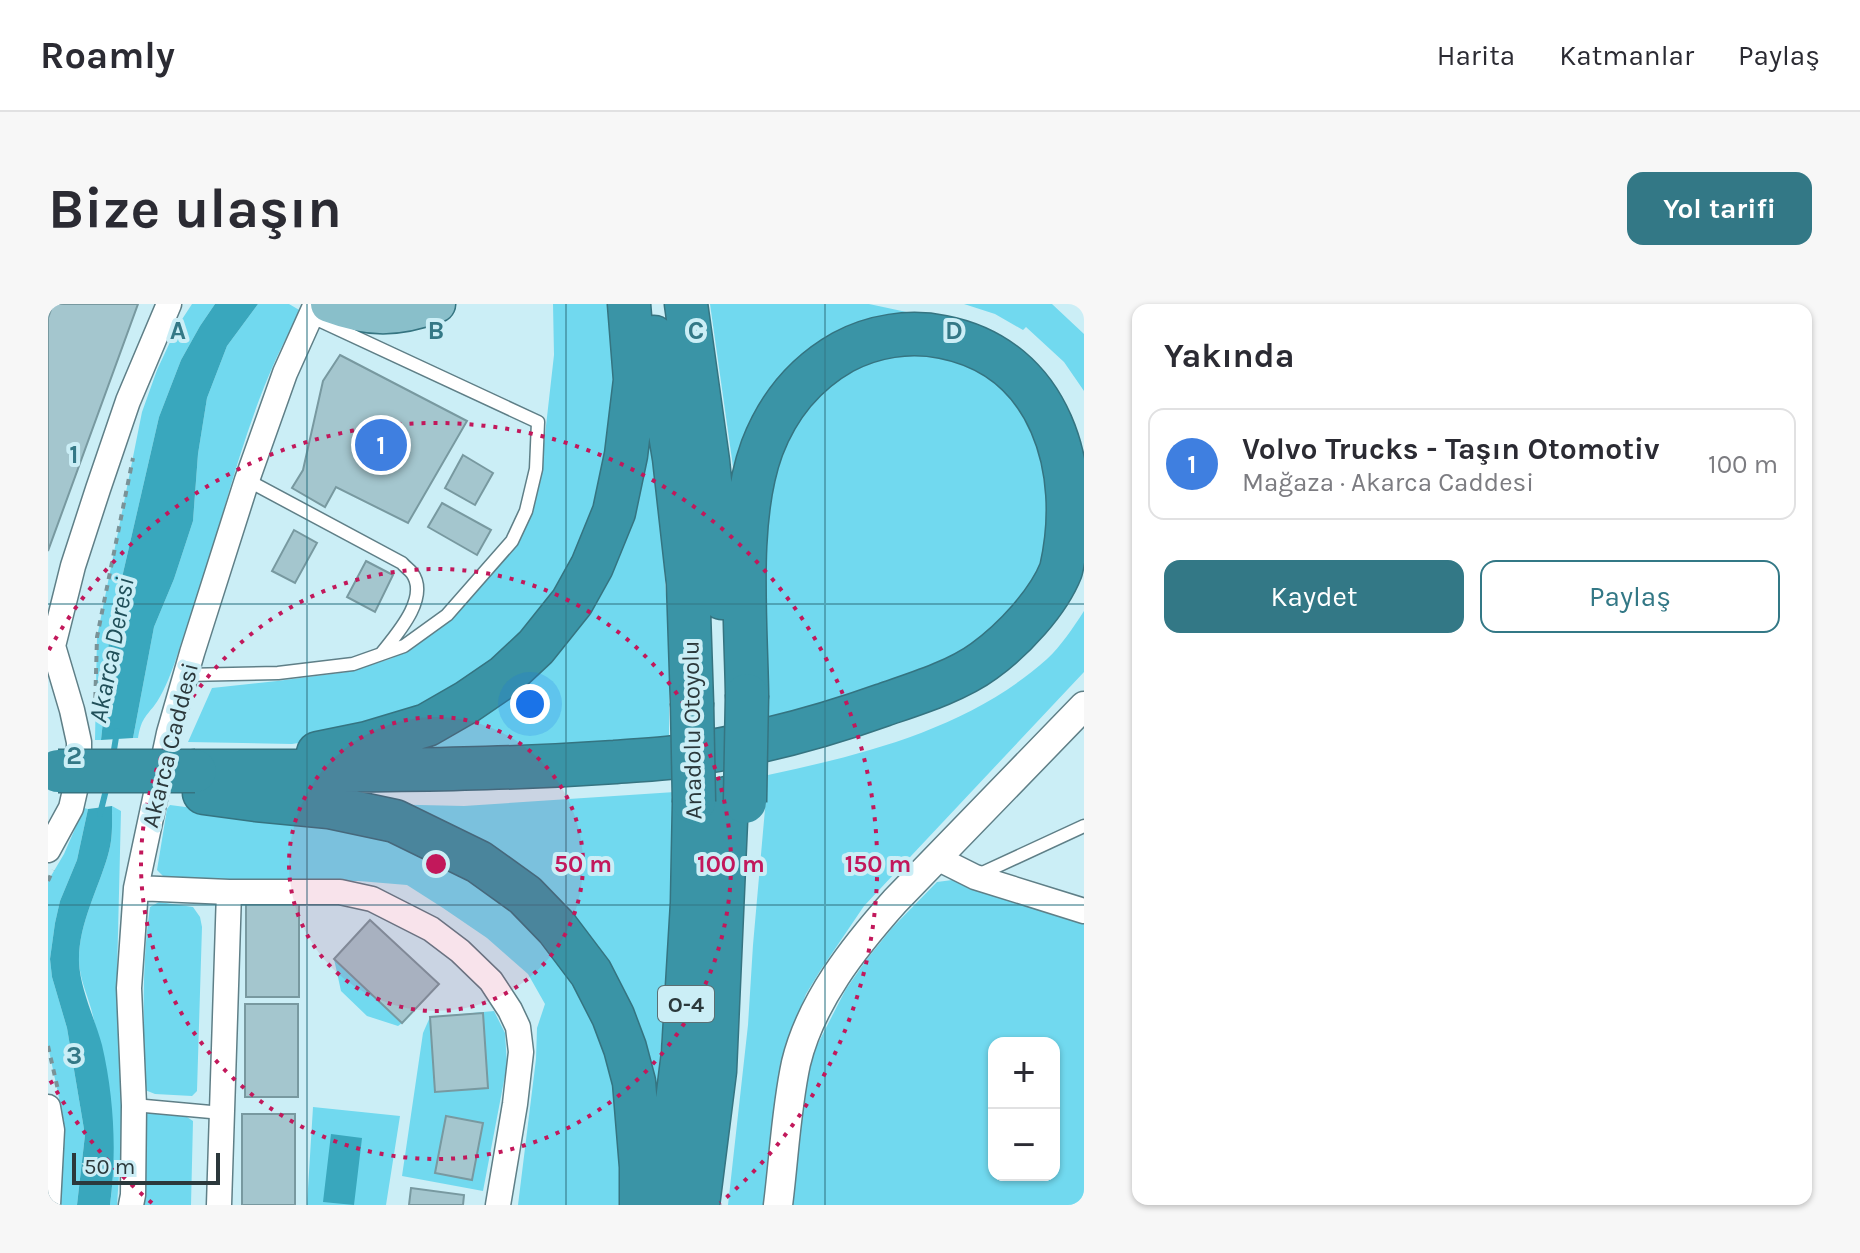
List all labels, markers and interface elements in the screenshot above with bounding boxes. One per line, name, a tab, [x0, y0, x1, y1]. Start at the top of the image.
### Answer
text: Roamly	[40, 33, 175, 78]
text: Harita	[1437, 39, 1515, 72]
text: Katmanlar	[1559, 39, 1694, 72]
text: Paylaş	[1738, 39, 1820, 72]
button: Yol tarifi	[1627, 172, 1812, 245]
text: Bize ulaşın	[48, 176, 342, 241]
text: A	[170, 315, 186, 346]
text: B	[428, 315, 444, 346]
text: C	[688, 315, 704, 346]
text: D	[945, 315, 963, 346]
text: Yakında	[1164, 336, 1295, 376]
pin: 1	[355, 415, 407, 475]
text: Volvo Trucks - Taşın Otomotiv	[1242, 431, 1660, 467]
text: 1	[69, 439, 79, 470]
text: 1	[1187, 449, 1197, 480]
text: 100 m	[1708, 449, 1778, 480]
text: Mağaza · Akarca Caddesi	[1242, 467, 1534, 498]
button: Kaydet	[1164, 560, 1464, 633]
button: Paylaş	[1480, 560, 1780, 633]
water label: Akarca Deresi	[82, 575, 141, 725]
street label: Anadolu Otoyolu	[676, 640, 708, 820]
street label: Akarca Caddesi	[136, 660, 204, 830]
your location	[510, 684, 550, 724]
text: 2	[66, 740, 82, 771]
centre of rings	[422, 850, 450, 878]
text: 50 m	[554, 850, 612, 878]
text: 100 m	[697, 850, 765, 878]
text: 150 m	[845, 850, 911, 878]
road number: O-4	[658, 986, 714, 1022]
map controls	[988, 1037, 1060, 1181]
button: +	[988, 1037, 1060, 1109]
text: 3	[66, 1040, 82, 1071]
button: −	[988, 1109, 1060, 1181]
scale bar	[72, 1149, 220, 1185]
text: 50 m	[84, 1154, 135, 1180]

